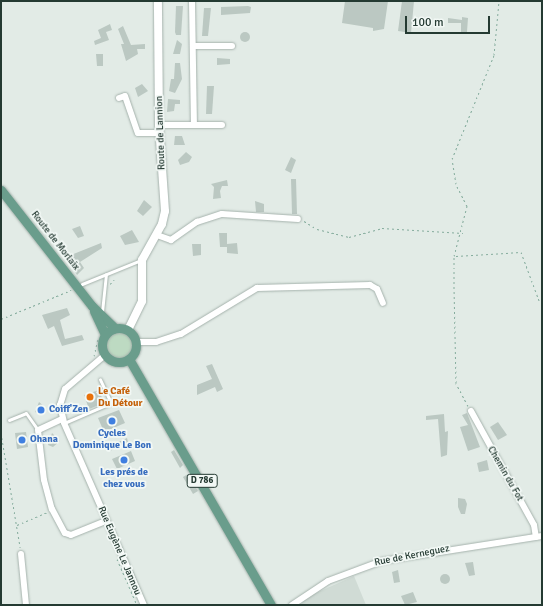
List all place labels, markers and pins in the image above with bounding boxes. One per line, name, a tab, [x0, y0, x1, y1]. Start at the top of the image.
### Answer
place label: Le Café Du Détour	[98, 385, 142, 408]
marker: Le Café Du Détour	[85, 392, 95, 402]
place label: Coiff'Zen	[49, 404, 88, 416]
marker: Coiff'Zen	[36, 405, 46, 415]
marker: Cycles Dominique Le Bon	[107, 416, 117, 426]
place label: Cycles Dominique Le Bon	[73, 427, 151, 450]
place label: Ohana	[30, 434, 58, 446]
marker: Ohana	[17, 435, 27, 445]
marker: Les prés de chez vous	[119, 455, 129, 465]
place label: Les prés de chez vous	[100, 466, 148, 490]

